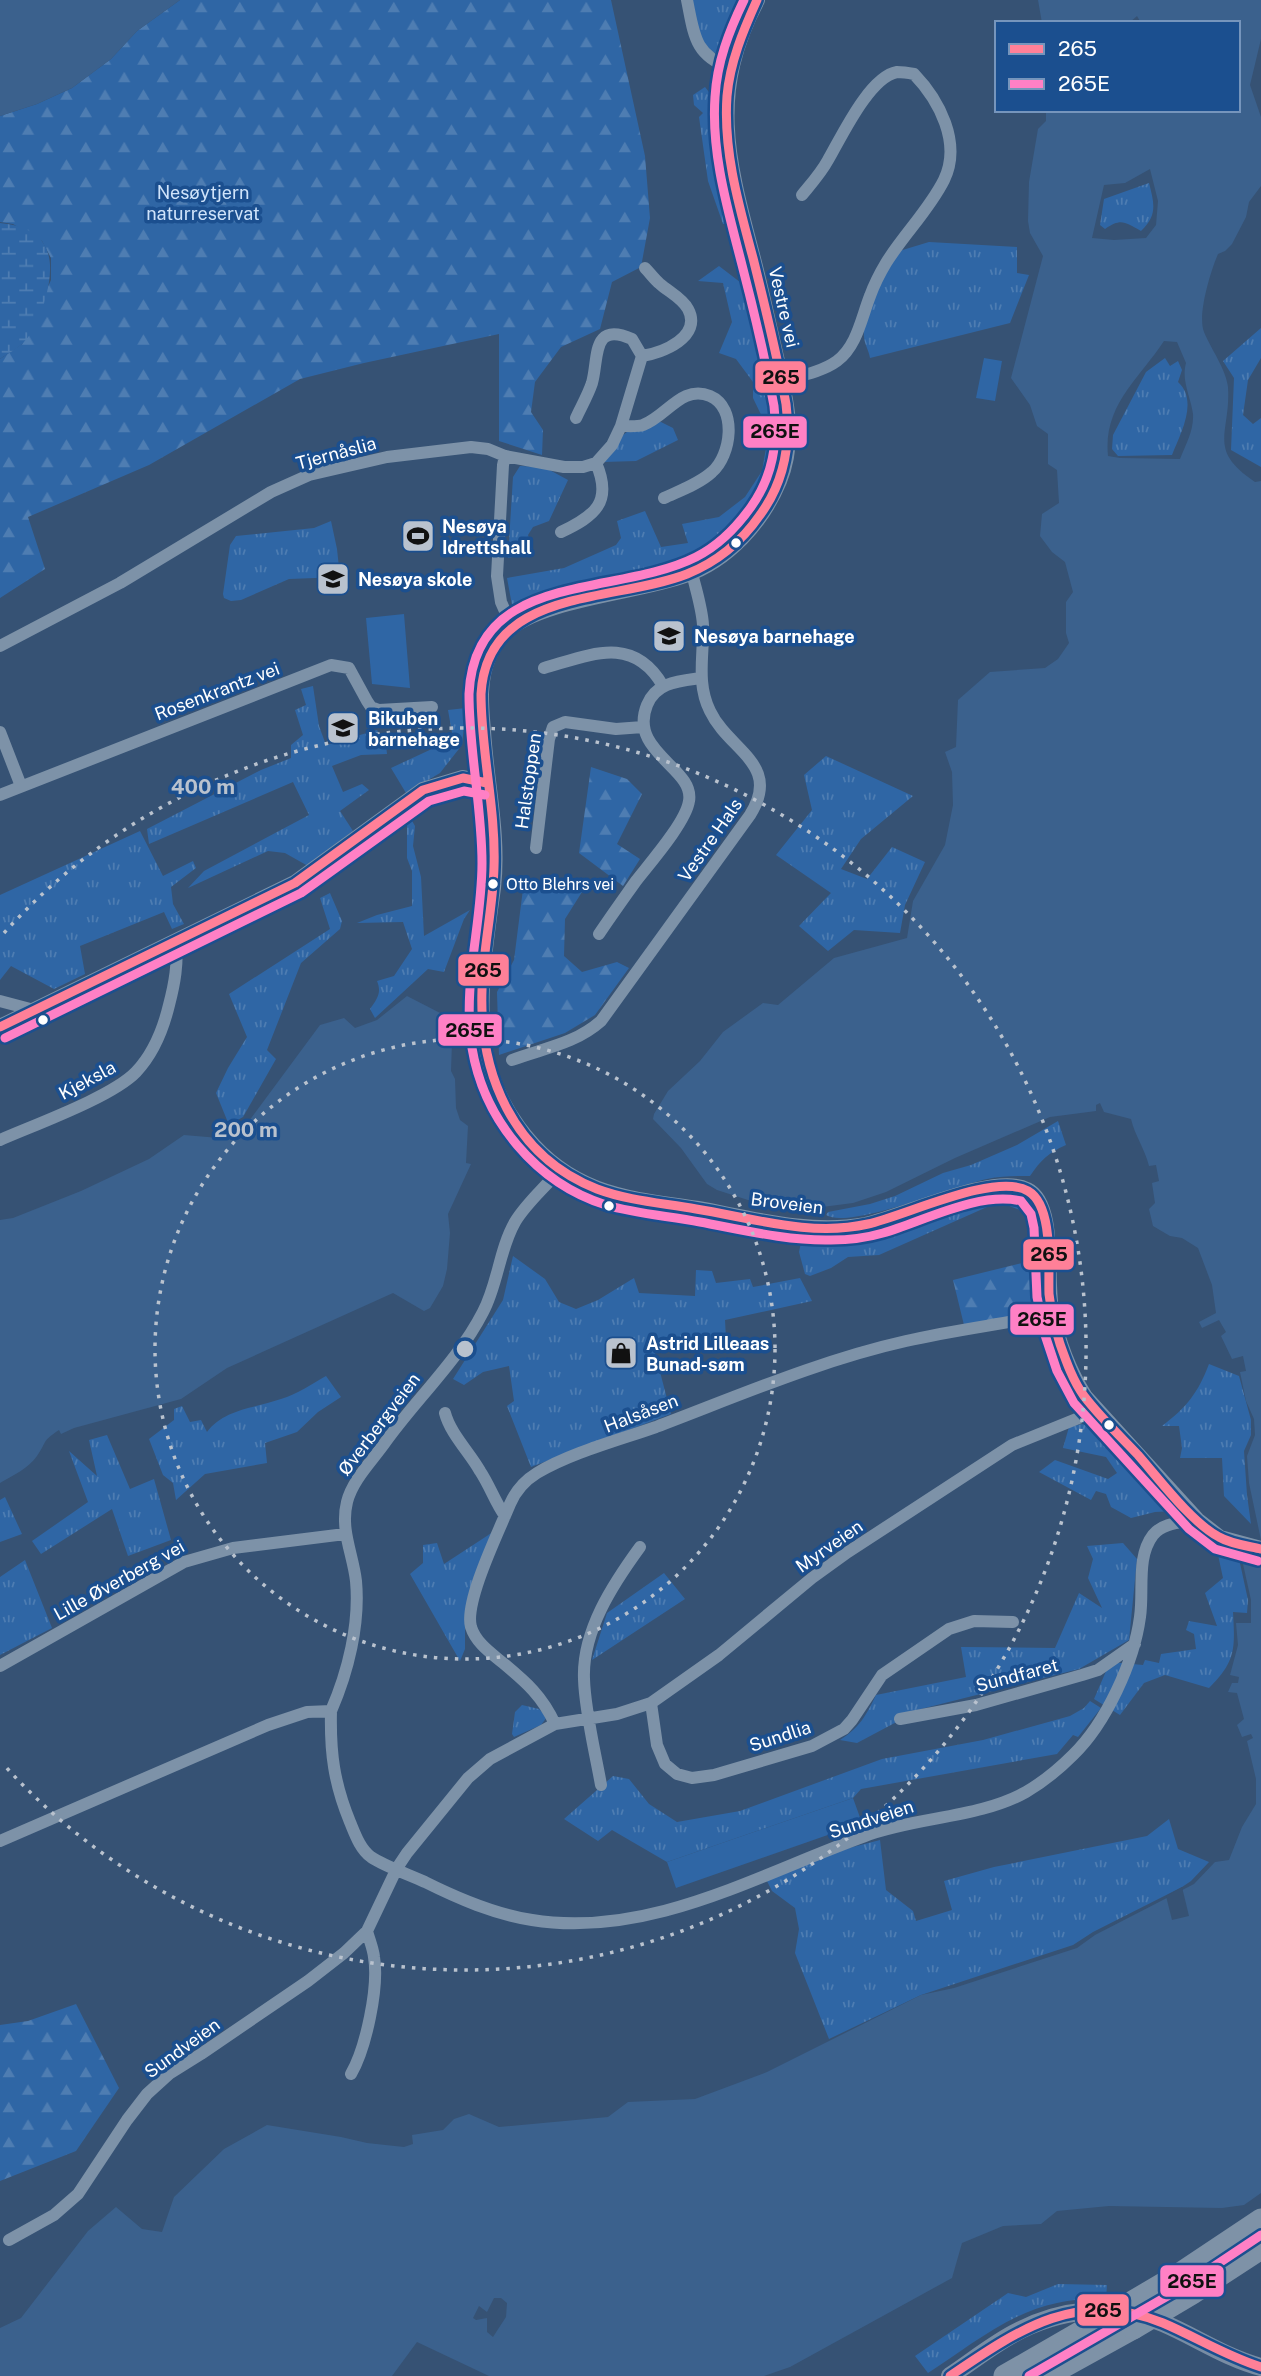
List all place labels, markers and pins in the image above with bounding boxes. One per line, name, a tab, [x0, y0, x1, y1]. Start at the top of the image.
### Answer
place label: Nesøya Idrettshall	[442, 516, 532, 558]
sports icon: Nesøya Idrettshall	[399, 517, 437, 555]
unlabelled marker	[729, 536, 743, 550]
school or university icon: Nesøya skole	[314, 560, 352, 598]
place label: Nesøya skole	[358, 569, 472, 590]
school or university icon: Nesøya barnehage	[650, 617, 688, 655]
place label: Nesøya barnehage	[694, 626, 855, 647]
place label: Bikuben barnehage	[368, 708, 460, 750]
school or university icon: Bikuben barnehage	[324, 709, 362, 747]
place label: Otto Blehrs vei	[506, 875, 614, 894]
marker: Otto Blehrs vei	[486, 877, 500, 891]
unlabelled marker	[36, 1013, 50, 1027]
unlabelled marker	[602, 1199, 616, 1213]
place label: Astrid Lilleaas Bunad-søm	[646, 1333, 769, 1375]
shop icon: Astrid Lilleaas Bunad-søm	[602, 1334, 640, 1372]
centre of rings	[453, 1337, 477, 1361]
unlabelled marker	[1102, 1418, 1116, 1432]

